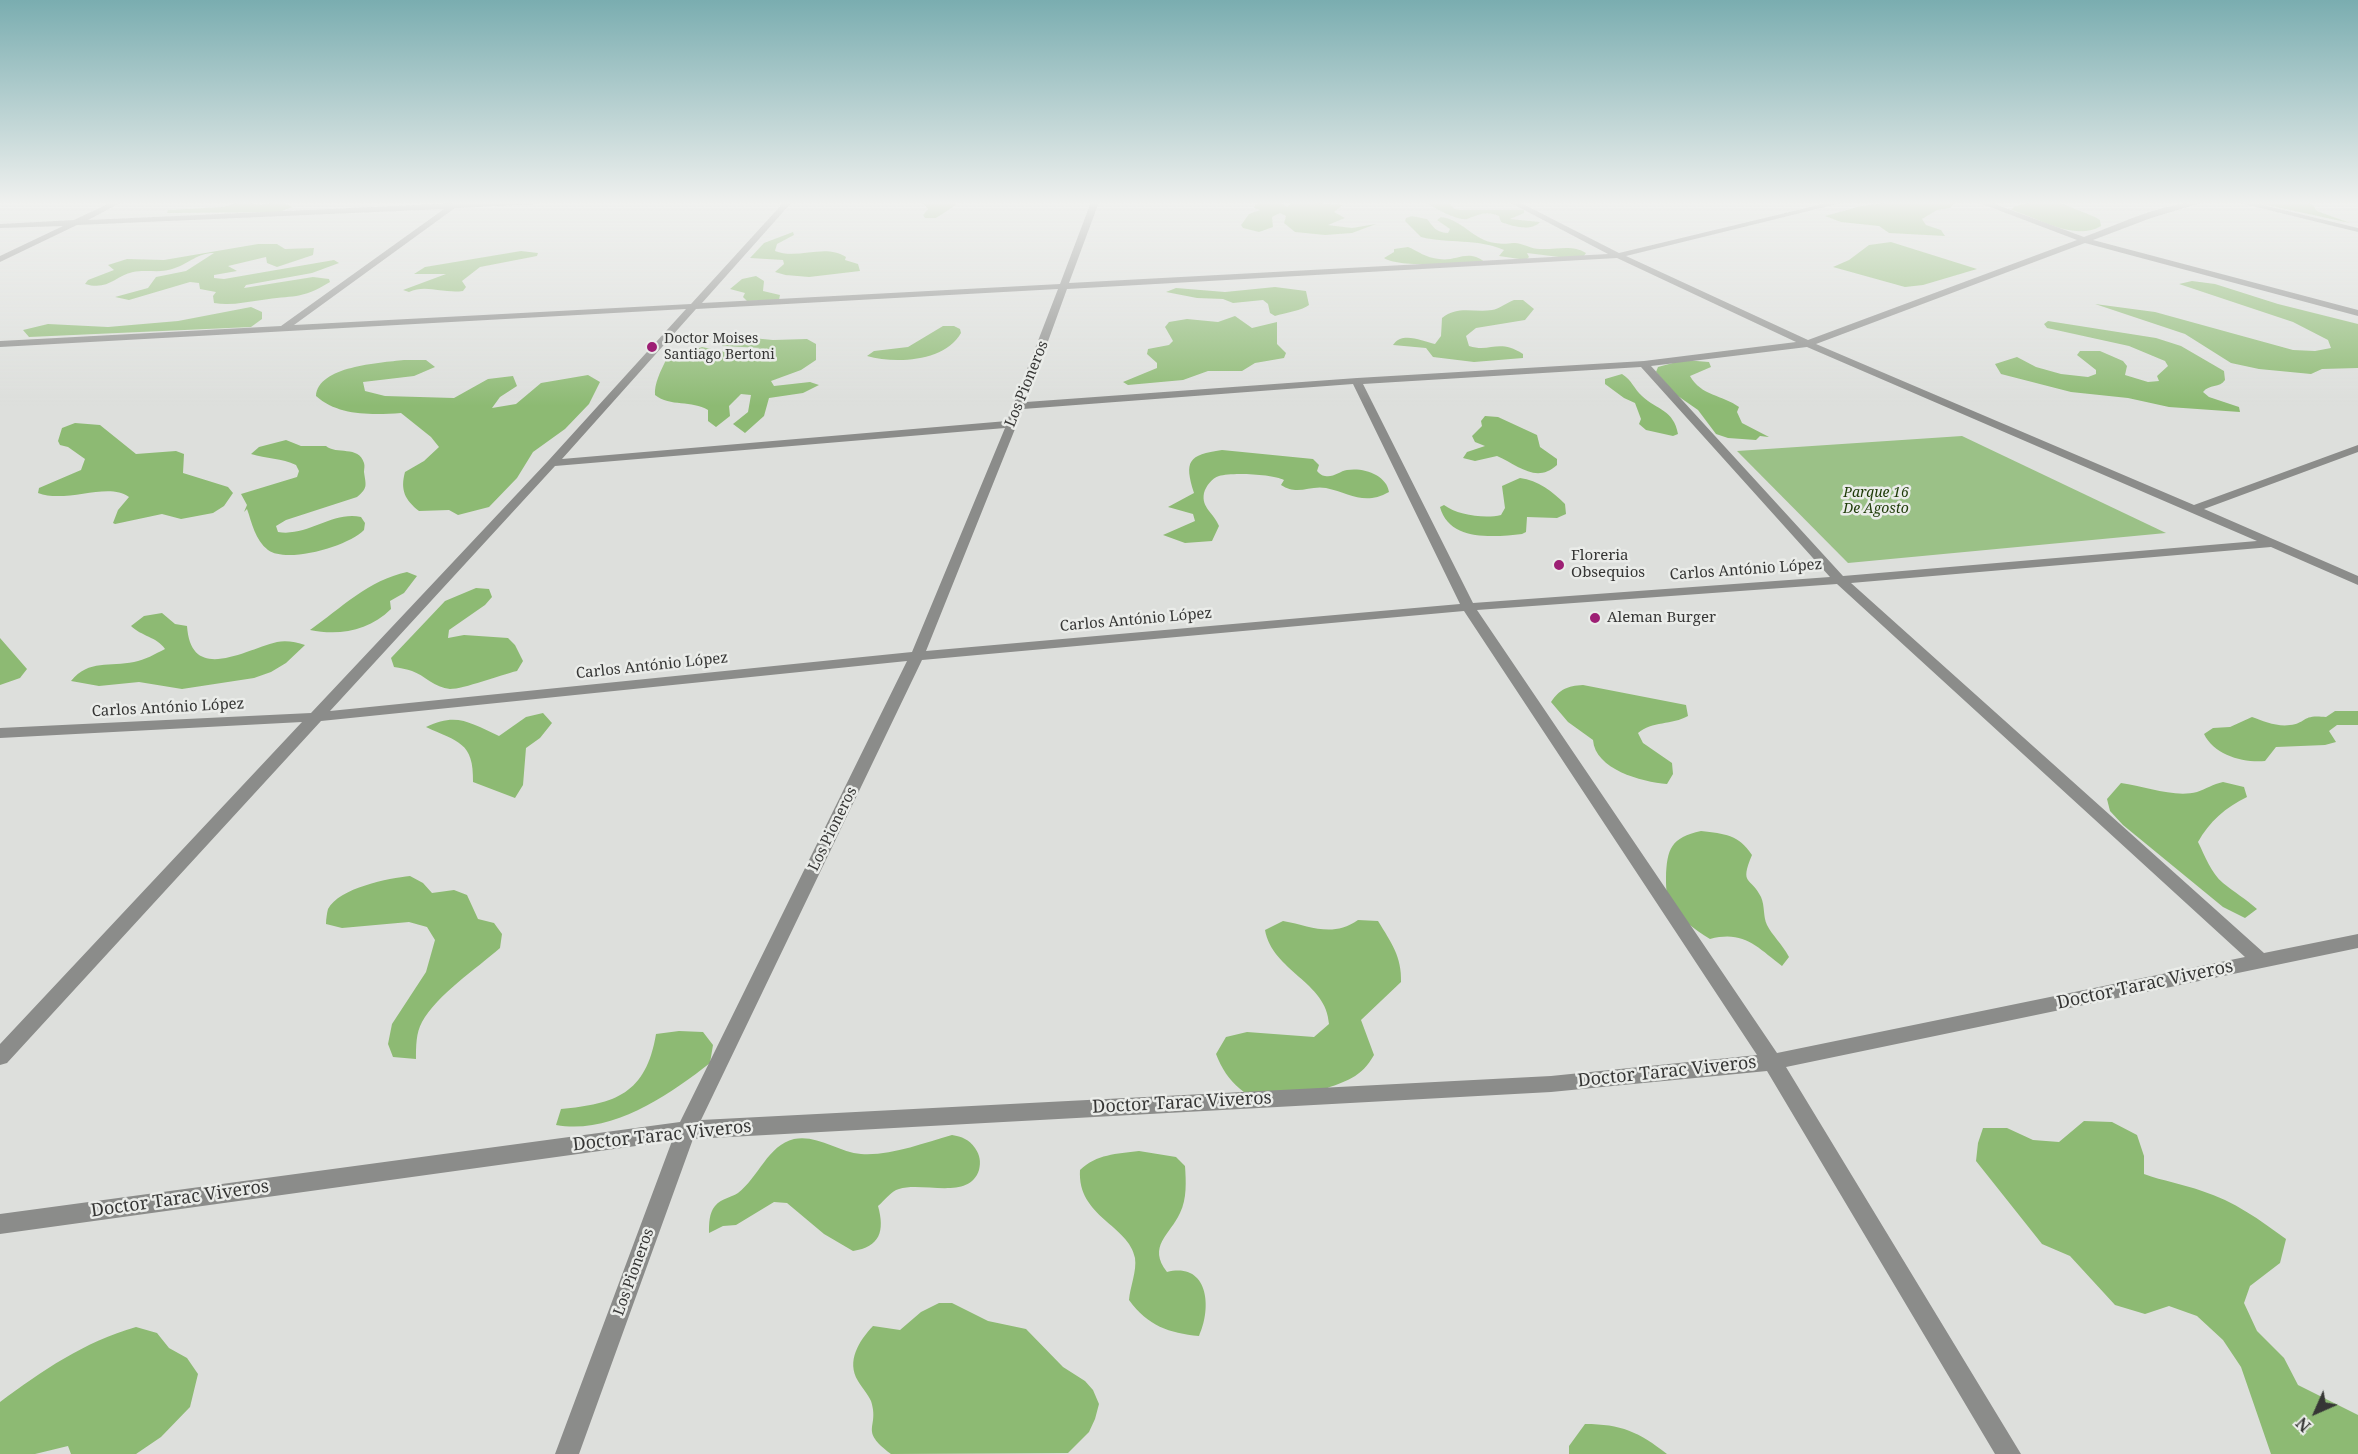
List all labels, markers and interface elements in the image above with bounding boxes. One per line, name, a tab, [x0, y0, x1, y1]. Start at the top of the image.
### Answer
place label: Doctor Moises Santiago Bertoni	[664, 331, 775, 364]
street label: Los Pioneros	[1002, 338, 1052, 430]
marker: Doctor Moises Santiago Bertoni	[645, 340, 659, 354]
park label: Parque 16 De Agosto	[1843, 485, 1909, 518]
place label: Floreria Obsequios	[1571, 547, 1645, 582]
street label: Carlos António López	[1669, 556, 1823, 584]
marker: Floreria Obsequios	[1552, 558, 1566, 572]
street label: Carlos António López	[1059, 604, 1213, 636]
place label: Aleman Burger	[1607, 609, 1716, 627]
marker: Aleman Burger	[1588, 611, 1602, 625]
street label: Carlos António López	[575, 649, 729, 683]
street label: Carlos António López	[91, 695, 245, 721]
street label: Los Pioneros	[805, 784, 861, 874]
street label: Doctor Tarac Viveros	[2055, 956, 2235, 1014]
street label: Doctor Tarac Viveros	[1577, 1052, 1757, 1092]
street label: Doctor Tarac Viveros	[1092, 1088, 1272, 1118]
street label: Doctor Tarac Viveros	[572, 1116, 752, 1156]
street label: Doctor Tarac Viveros	[90, 1176, 270, 1222]
street label: Los Pioneros	[610, 1226, 658, 1318]
north arrow	[2286, 1382, 2346, 1442]
text: N	[2291, 1412, 2316, 1437]

